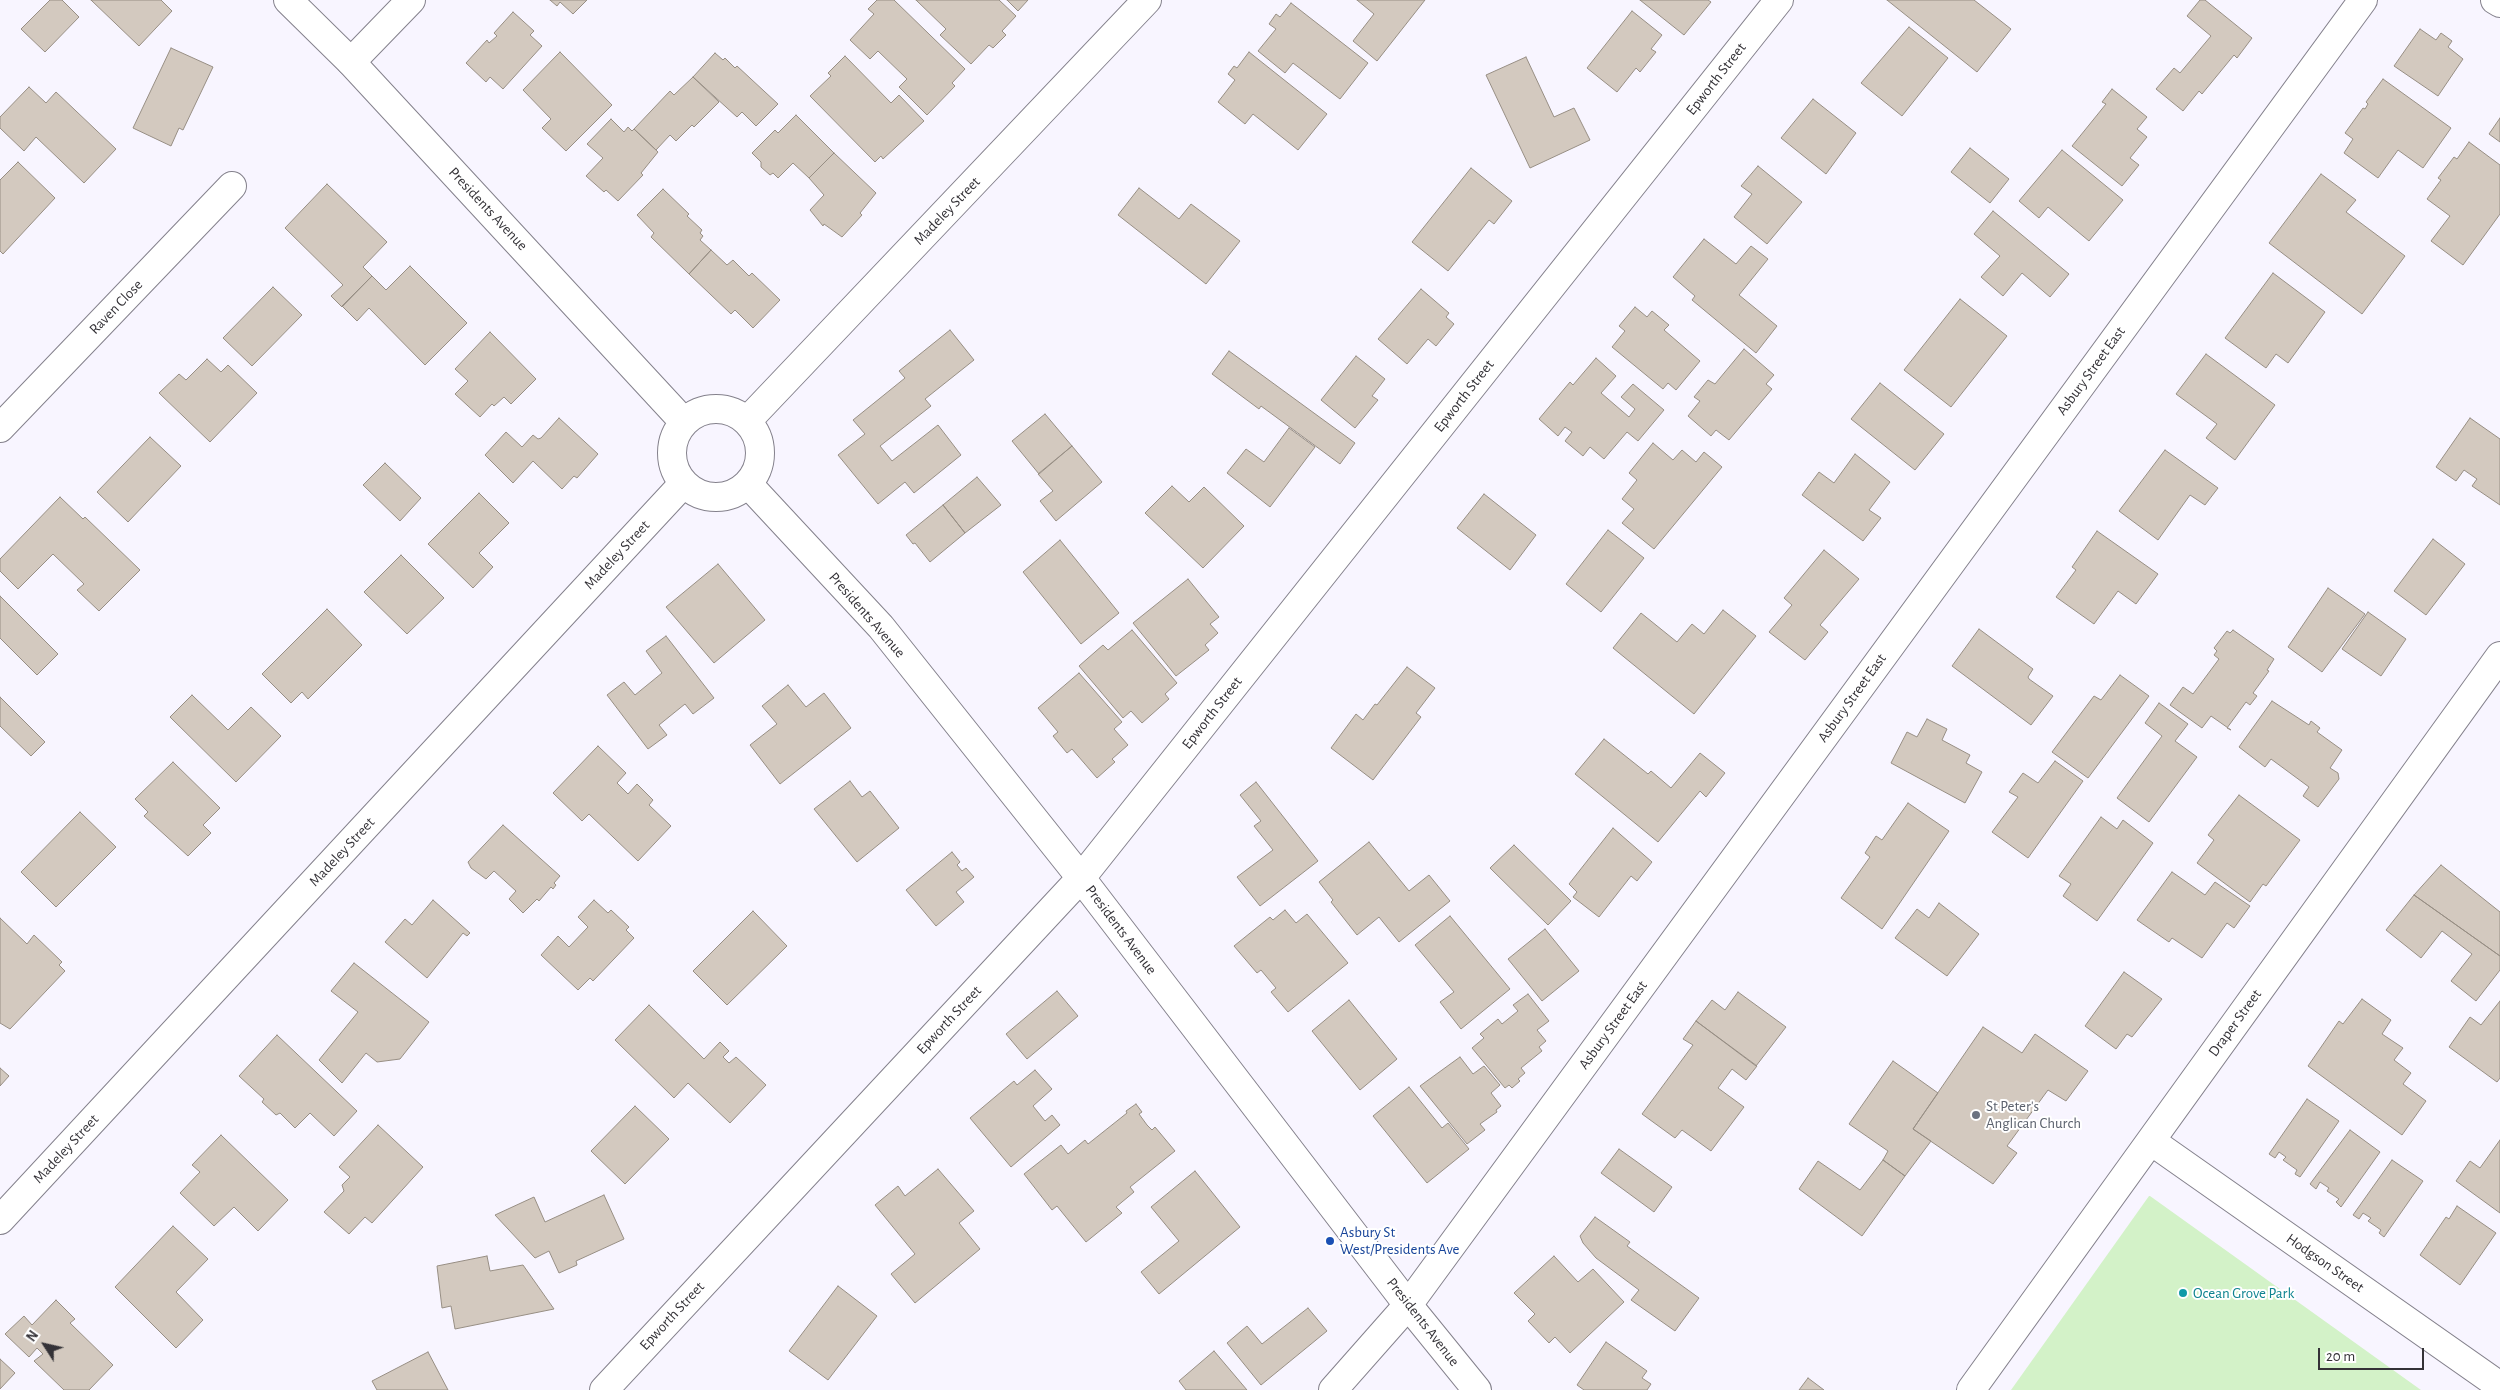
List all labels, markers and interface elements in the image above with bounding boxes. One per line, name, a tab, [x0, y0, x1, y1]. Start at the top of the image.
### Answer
street label: Epworth Street	[1682, 39, 1750, 119]
street label: Presidents Avenue	[445, 164, 531, 254]
street label: Madeley Street	[910, 173, 984, 249]
street label: Raven Close	[85, 276, 147, 338]
street label: Asbury Street East	[2053, 323, 2129, 419]
street label: Epworth Street	[1430, 356, 1498, 436]
street label: Madeley Street	[580, 517, 654, 593]
street label: Presidents Avenue	[825, 569, 909, 661]
street label: Asbury Street East	[1814, 650, 1890, 746]
street label: Epworth Street	[1178, 673, 1246, 753]
street label: Madeley Street	[305, 814, 379, 890]
street label: Presidents Avenue	[1081, 882, 1161, 978]
street label: Asbury Street East	[1575, 977, 1651, 1073]
street label: Epworth Street	[913, 982, 985, 1058]
street label: Draper Street	[2205, 986, 2265, 1060]
place label: St Peter's Anglican Church	[1986, 1097, 2081, 1132]
marker: St Peter's Anglican Church	[1970, 1109, 1982, 1121]
street label: Madeley Street	[29, 1111, 103, 1187]
place label: Asbury St West/Presidents Ave	[1340, 1223, 1459, 1258]
street label: Hodgson Street	[2283, 1230, 2367, 1296]
marker: Asbury St West/Presidents Ave	[1324, 1235, 1336, 1247]
street label: Presidents Avenue	[1383, 1274, 1463, 1370]
street label: Epworth Street	[636, 1278, 708, 1354]
place label: Ocean Grove Park	[2193, 1284, 2294, 1302]
marker: Ocean Grove Park	[2177, 1287, 2189, 1299]
north arrow	[20, 1320, 70, 1370]
text: N	[24, 1328, 41, 1344]
scale bar	[2320, 1338, 2426, 1370]
text: 20 m	[2326, 1349, 2355, 1364]

